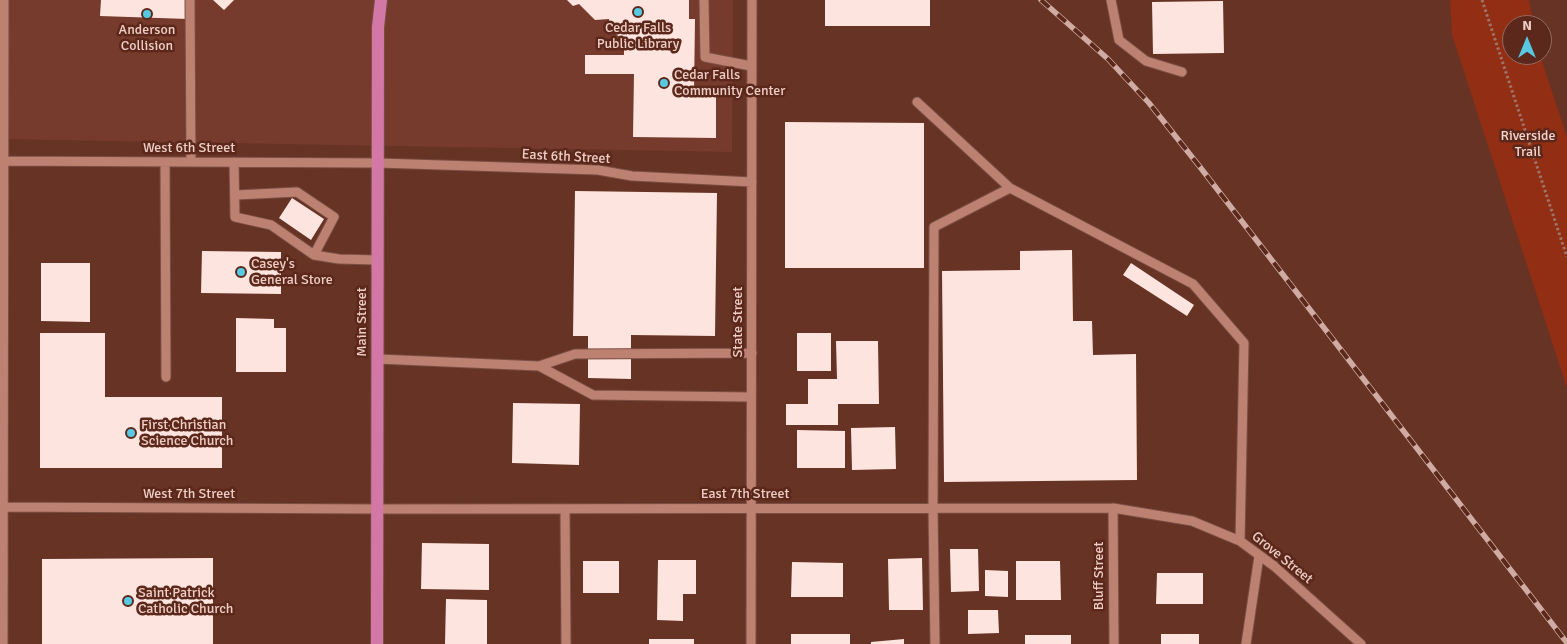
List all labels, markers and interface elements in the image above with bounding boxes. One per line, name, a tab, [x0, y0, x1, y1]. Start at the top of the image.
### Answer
marker: Cedar Falls Public Library	[632, 6, 644, 18]
marker: Anderson Collision	[141, 8, 153, 20]
north arrow	[1502, 15, 1552, 65]
text: N	[1522, 17, 1532, 34]
place label: Cedar Falls Public Library	[597, 20, 679, 52]
place label: Anderson Collision	[119, 22, 175, 54]
place label: Cedar Falls Community Center	[674, 67, 785, 100]
marker: Cedar Falls Community Center	[658, 77, 670, 89]
park label: Riverside Trail	[1501, 128, 1555, 160]
street label: West 6th Street	[143, 140, 235, 156]
street label: East 6th Street	[521, 146, 611, 168]
place label: Casey's General Store	[251, 256, 333, 288]
marker: Casey's General Store	[235, 266, 247, 278]
street label: Main Street	[354, 287, 370, 357]
street label: State Street	[730, 287, 746, 357]
place label: First Christian Science Church	[141, 417, 233, 450]
marker: First Christian Science Church	[125, 427, 137, 439]
street label: West 7th Street	[143, 486, 235, 502]
street label: East 7th Street	[701, 486, 789, 502]
street label: Grove Street	[1248, 528, 1316, 588]
street label: Bluff Street	[1091, 542, 1107, 610]
place label: Saint Patrick Catholic Church	[138, 585, 233, 618]
marker: Saint Patrick Catholic Church	[122, 595, 134, 607]

